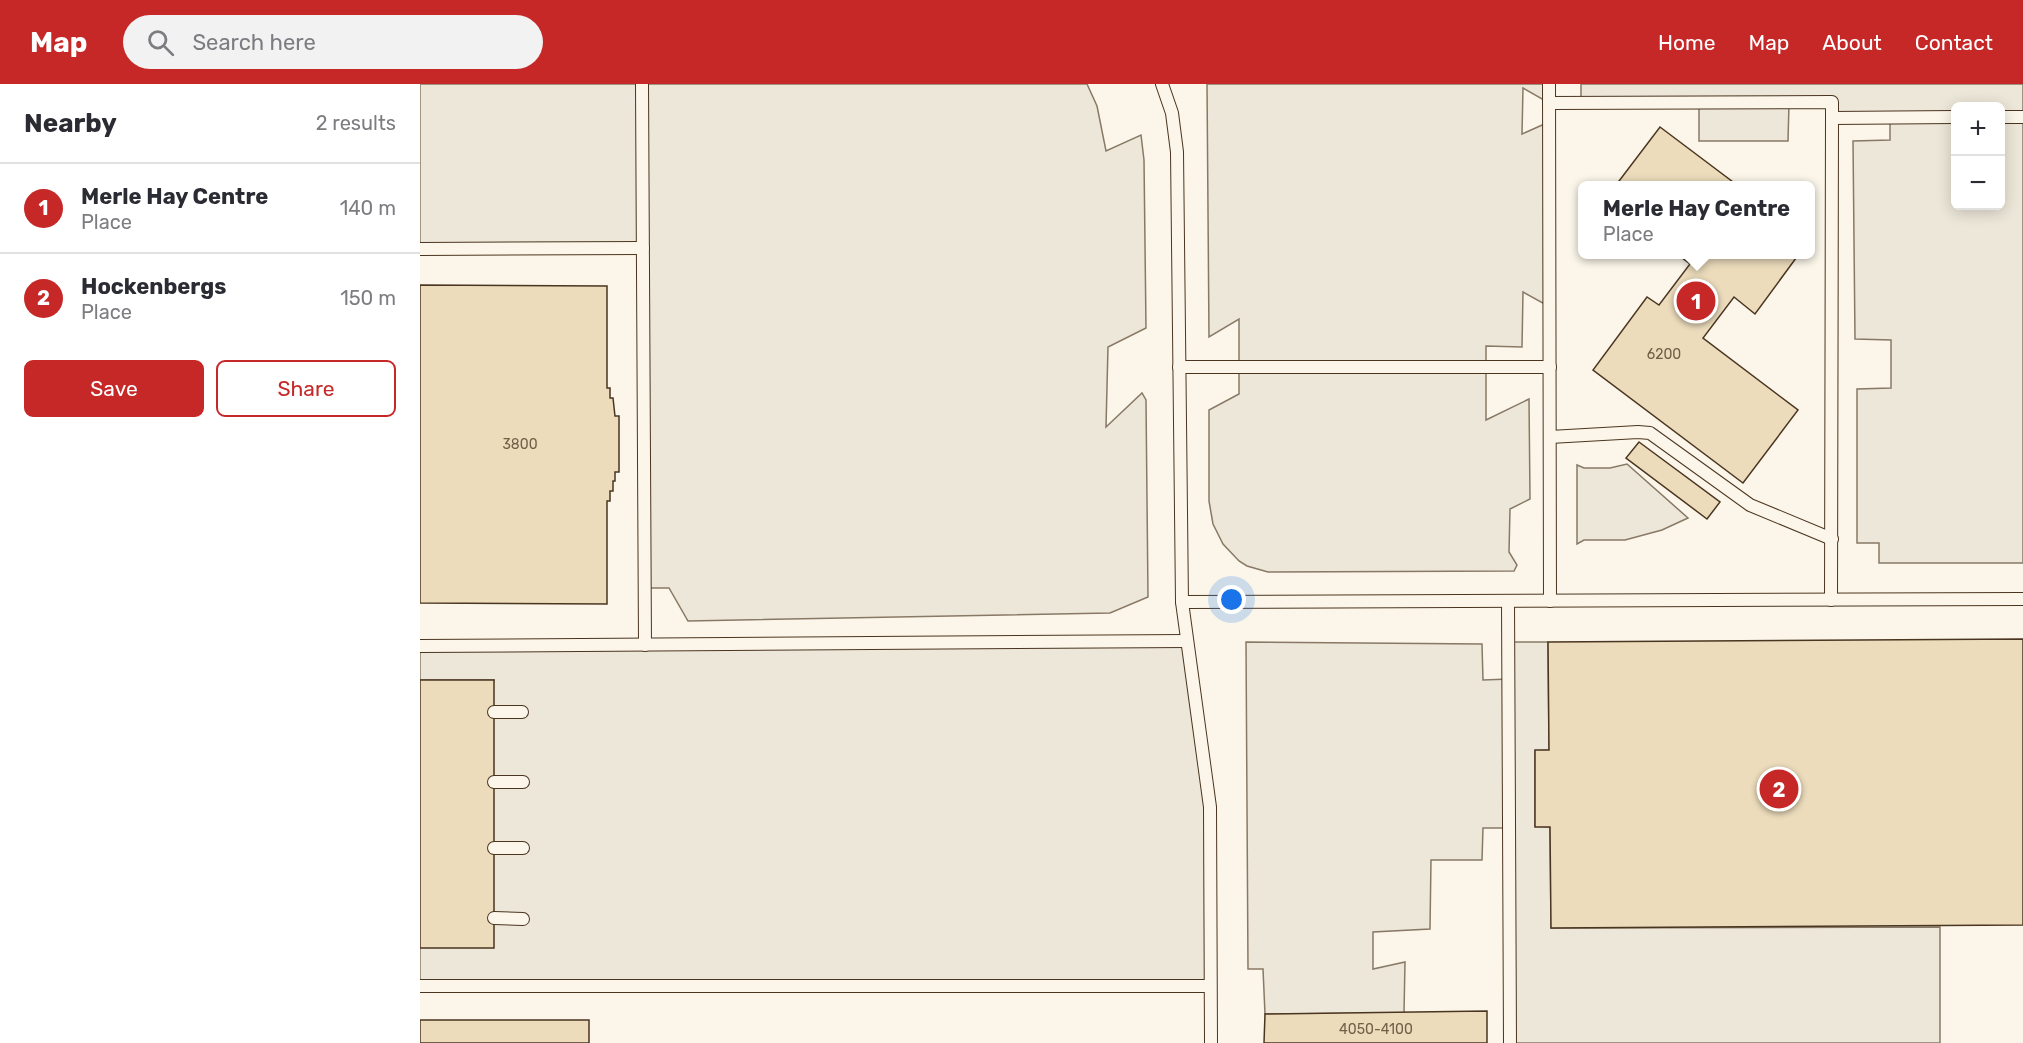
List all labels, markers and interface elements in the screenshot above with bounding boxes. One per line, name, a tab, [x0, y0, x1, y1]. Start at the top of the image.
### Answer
search box	[123, 15, 543, 69]
text: Map	[30, 26, 87, 59]
icon: search	[144, 26, 177, 59]
text: Search here	[192, 29, 316, 56]
text: Home	[1658, 30, 1715, 55]
text: Map	[1748, 30, 1789, 55]
text: About	[1822, 30, 1882, 55]
text: Contact	[1915, 30, 1993, 55]
map controls	[1951, 102, 2005, 210]
button: +	[1951, 102, 2005, 156]
text: Nearby	[24, 108, 117, 139]
text: 2 results	[316, 111, 396, 135]
button: −	[1951, 156, 2005, 210]
popup	[1578, 181, 1815, 259]
text: Merle Hay Centre	[81, 183, 268, 210]
text: Merle Hay Centre	[1603, 195, 1790, 222]
text: 1	[39, 196, 48, 220]
text: 140 m	[340, 196, 396, 220]
text: Place	[81, 210, 132, 234]
text: Place	[1603, 222, 1654, 246]
text: Hockenbergs	[81, 273, 226, 300]
pin: 1	[1676, 278, 1716, 324]
text: 2	[37, 286, 50, 310]
text: 150 m	[340, 286, 396, 310]
text: Place	[81, 300, 132, 324]
house number: 6200	[1647, 346, 1681, 363]
button: Save	[24, 360, 204, 417]
button: Share	[216, 360, 396, 417]
house number: 3800	[502, 436, 538, 453]
your location	[1217, 585, 1246, 614]
pin: 2	[1760, 766, 1798, 812]
house number: 4050-4100	[1339, 1021, 1413, 1038]

